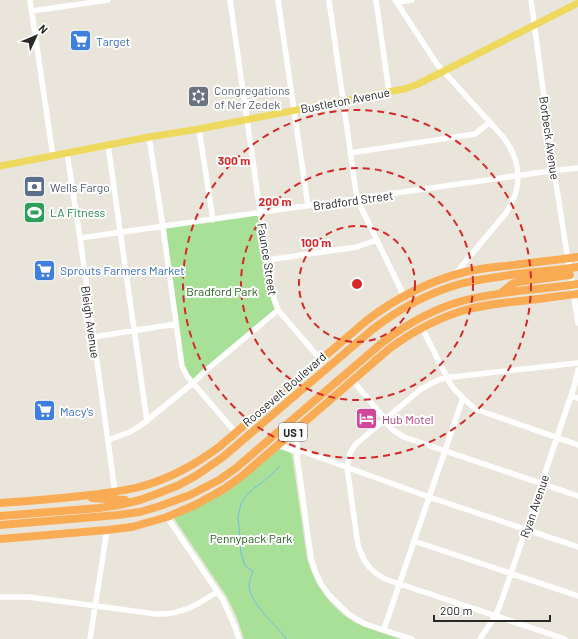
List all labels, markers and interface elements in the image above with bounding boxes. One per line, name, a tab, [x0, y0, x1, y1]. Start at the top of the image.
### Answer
north arrow	[16, 16, 56, 56]
text: N	[36, 22, 51, 36]
supermarket icon: Target	[68, 28, 94, 54]
place label: Target	[96, 34, 130, 48]
place label: Congregations of Ner Zedek	[214, 83, 290, 111]
synagogue icon: Congregations of Ner Zedek	[185, 84, 211, 110]
street label: Bustleton Avenue	[299, 84, 391, 116]
street label: Borbeck Avenue	[537, 95, 563, 181]
text: 300 m	[218, 153, 250, 167]
bank icon: Wells Fargo	[21, 174, 47, 200]
place label: Wells Fargo	[50, 180, 110, 194]
street label: Bradford Street	[312, 187, 394, 213]
text: 200 m	[259, 194, 291, 208]
sports icon: LA Fitness	[22, 199, 48, 225]
place label: LA Fitness	[50, 205, 106, 219]
street label: Faunce Street	[255, 222, 281, 296]
text: 100 m	[301, 235, 331, 249]
supermarket icon: Sprouts Farmers Market	[32, 257, 58, 283]
place label: Sprouts Farmers Market	[60, 263, 185, 277]
centre of rings	[350, 277, 364, 291]
park label: Bradford Park	[186, 284, 258, 298]
street label: Bleigh Avenue	[79, 285, 103, 359]
street label: Roosevelt Boulevard	[239, 349, 329, 429]
supermarket icon: Macy's	[31, 398, 57, 424]
place label: Macy's	[60, 404, 94, 418]
hotel icon: Hub Motel	[354, 406, 380, 432]
place label: Hub Motel	[382, 412, 434, 426]
road number: US 1	[279, 423, 307, 441]
street label: Ryan Avenue	[517, 473, 551, 539]
park label: Pennypack Park	[210, 531, 292, 545]
scale bar	[434, 597, 550, 623]
text: 200 m	[440, 603, 472, 617]

